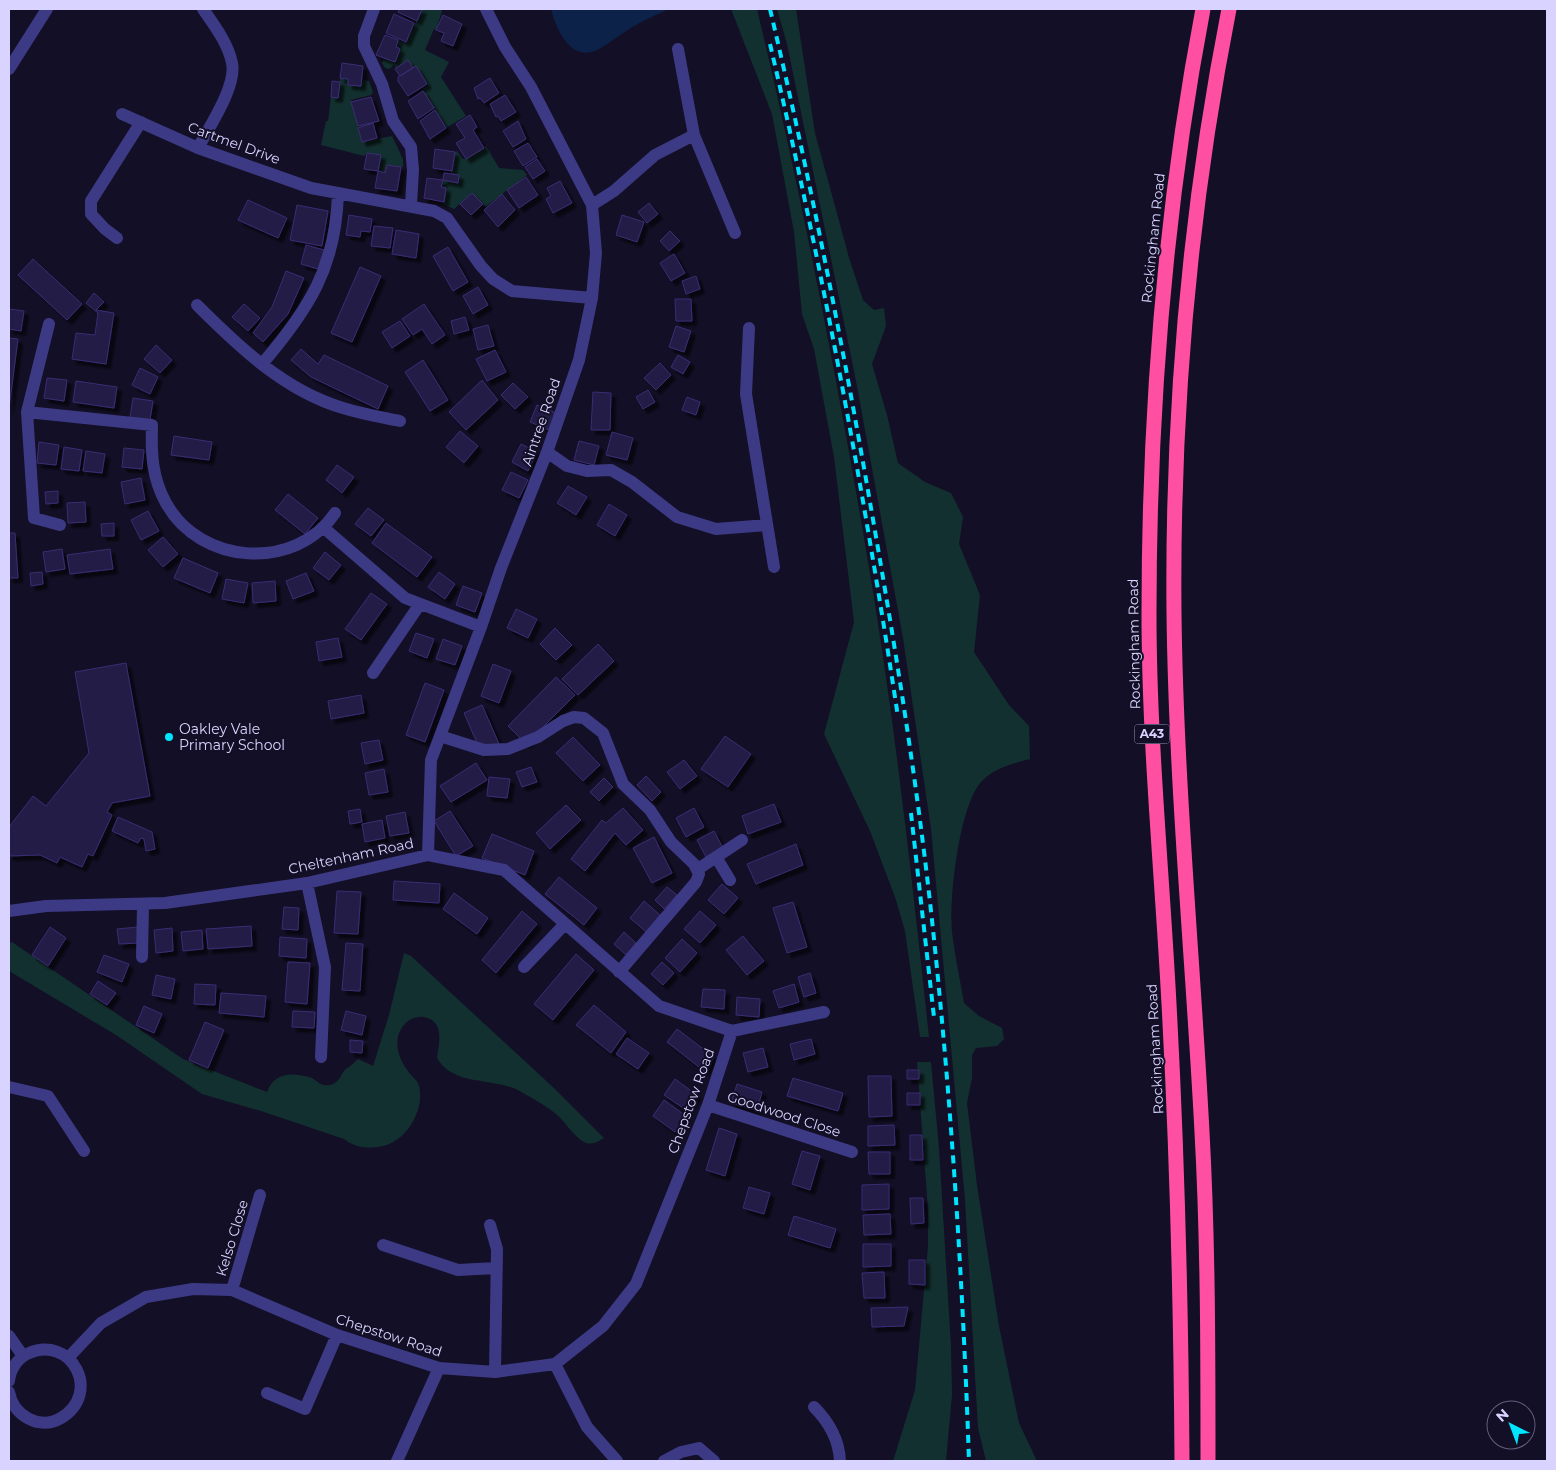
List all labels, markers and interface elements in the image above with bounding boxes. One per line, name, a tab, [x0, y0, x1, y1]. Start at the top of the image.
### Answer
street label: Cartmel Drive	[185, 118, 283, 168]
street label: Rockingham Road	[1137, 172, 1169, 304]
street label: Aintree Road	[518, 376, 564, 468]
street label: Rockingham Road	[1124, 578, 1144, 710]
place label: Oakley Vale Primary School	[179, 720, 285, 754]
road number: A43	[1134, 724, 1170, 744]
marker: Oakley Vale Primary School	[163, 731, 175, 743]
street label: Cheltenham Road	[287, 834, 415, 878]
street label: Rockingham Road	[1143, 983, 1167, 1115]
street label: Chepstow Road	[664, 1046, 718, 1156]
street label: Goodwood Close	[725, 1087, 843, 1141]
street label: Kelso Close	[212, 1198, 252, 1278]
street label: Chepstow Road	[334, 1309, 444, 1361]
north arrow	[1486, 1400, 1536, 1450]
text: N	[1492, 1405, 1513, 1426]

